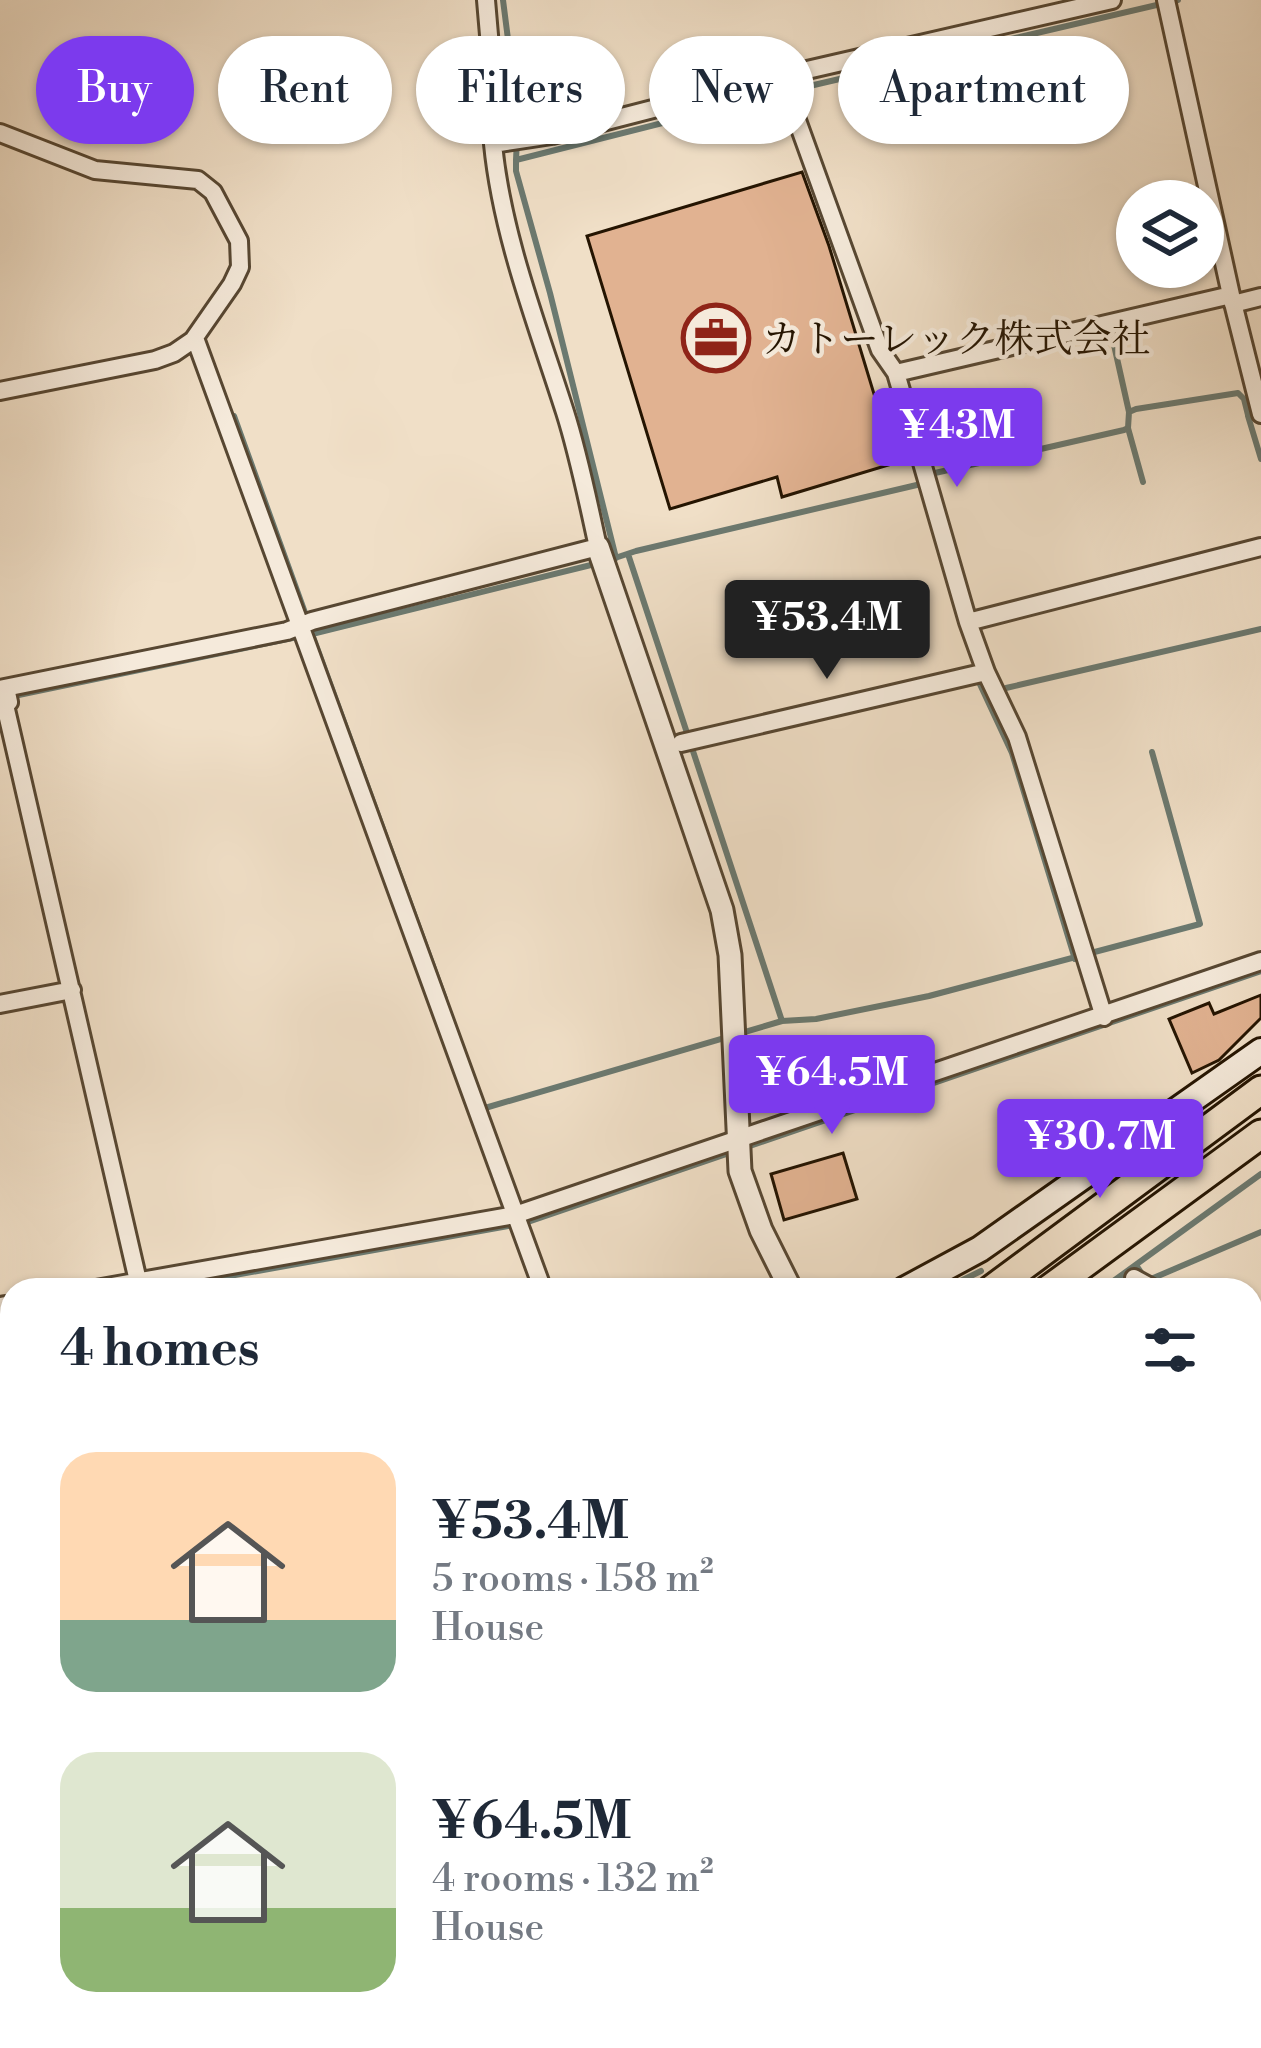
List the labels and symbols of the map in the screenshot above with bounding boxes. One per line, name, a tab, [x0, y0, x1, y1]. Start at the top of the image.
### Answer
office icon: カトーレック株式会社	[681, 303, 751, 373]
place label: カトーレック株式会社	[762, 316, 1151, 365]
pin: ¥43M	[886, 388, 1028, 490]
pin: ¥53.4M	[729, 580, 925, 682]
pin: ¥64.5M	[734, 1035, 930, 1137]
pin: ¥30.7M	[1002, 1099, 1198, 1201]

